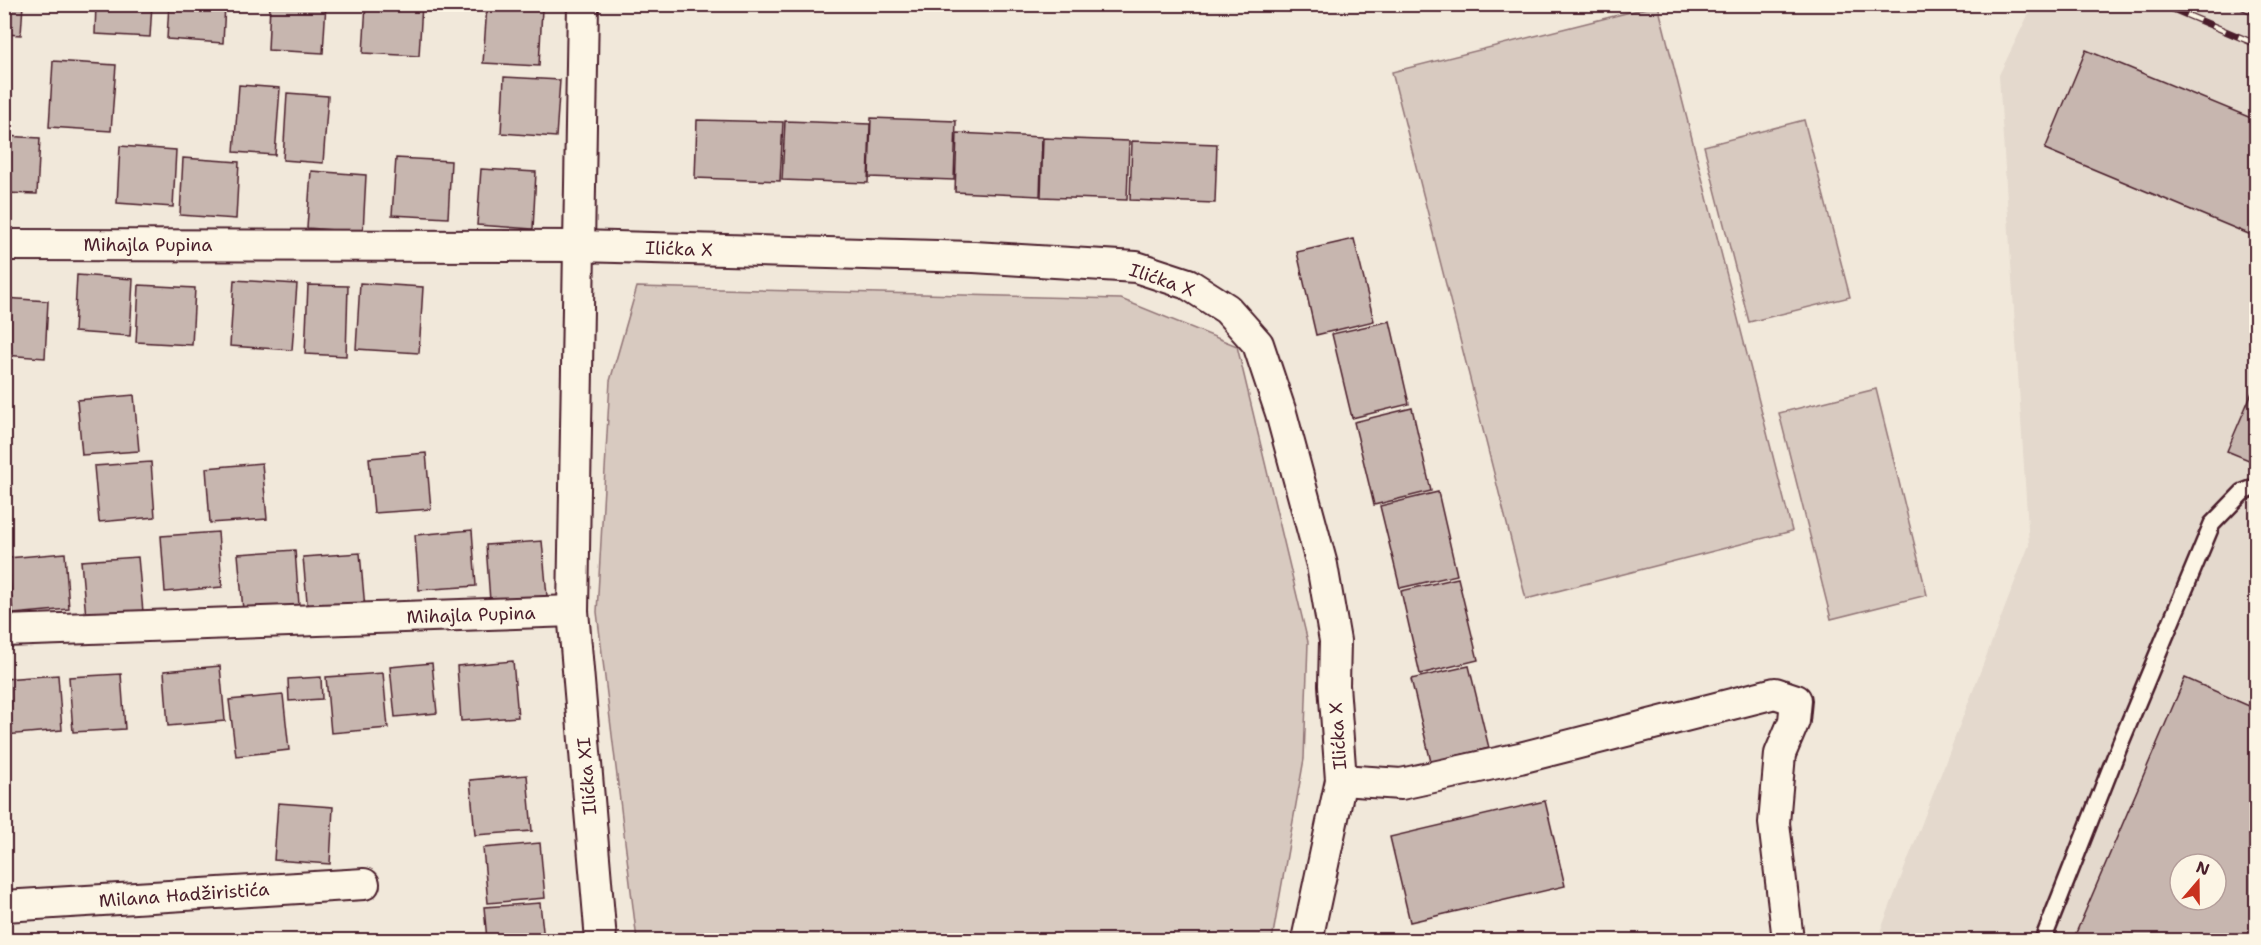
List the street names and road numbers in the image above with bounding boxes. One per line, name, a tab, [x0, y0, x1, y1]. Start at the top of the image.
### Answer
street label: Mihajla Pupina	[83, 233, 213, 257]
street label: Ilićka X	[645, 236, 713, 262]
street label: Ilićka X	[1126, 258, 1198, 302]
street label: Mihajla Pupina	[406, 601, 536, 629]
street label: Ilićka X	[1324, 701, 1352, 771]
street label: Ilićka XI	[572, 736, 602, 816]
street label: Milana Hadžiristića	[98, 877, 270, 913]

